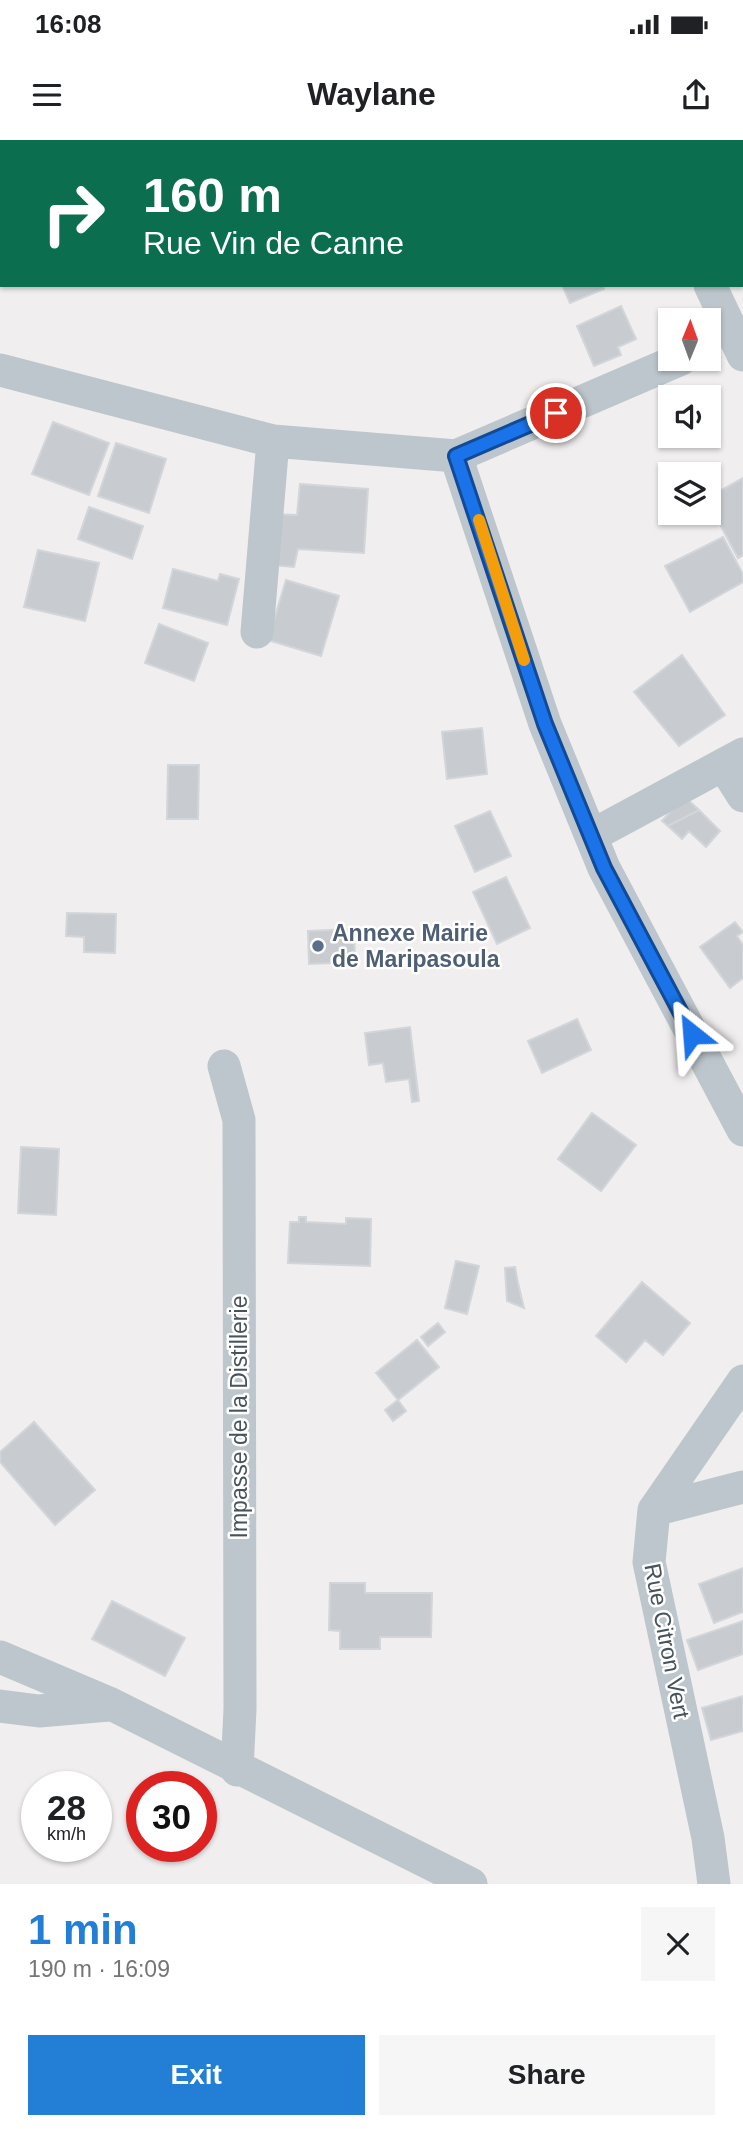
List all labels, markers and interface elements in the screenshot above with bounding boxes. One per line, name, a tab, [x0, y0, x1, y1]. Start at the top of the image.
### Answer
text: 16:08	[35, 9, 102, 39]
icon: menu	[28, 76, 66, 114]
text: Waylane	[307, 76, 436, 112]
icon: share	[677, 76, 715, 114]
icon: right	[28, 168, 119, 259]
text: 160 m	[143, 168, 282, 222]
text: Rue Vin de Canne	[143, 225, 404, 261]
north arrow	[658, 308, 721, 371]
map controls	[658, 308, 721, 525]
pin	[526, 383, 586, 443]
button: sound	[658, 385, 721, 448]
icon: arrive	[537, 394, 575, 432]
button: layers	[658, 462, 721, 525]
place label: Annexe Mairie de Maripasoula	[332, 920, 500, 972]
marker: Annexe Mairie de Maripasoula	[310, 938, 326, 954]
position arrow	[655, 997, 729, 1071]
street label: Impasse de la Distillerie	[226, 1296, 252, 1538]
street label: Rue Citron Vert	[639, 1561, 695, 1721]
speed limit sign: 30	[126, 1771, 217, 1862]
text: 28	[47, 1788, 86, 1827]
text: km/h	[47, 1824, 86, 1844]
text: 1 min	[28, 1906, 138, 1953]
button: close	[641, 1907, 715, 1981]
text: 190 m · 16:09	[28, 1956, 170, 1982]
button: Exit	[28, 2035, 365, 2115]
button: Share	[379, 2035, 715, 2115]

